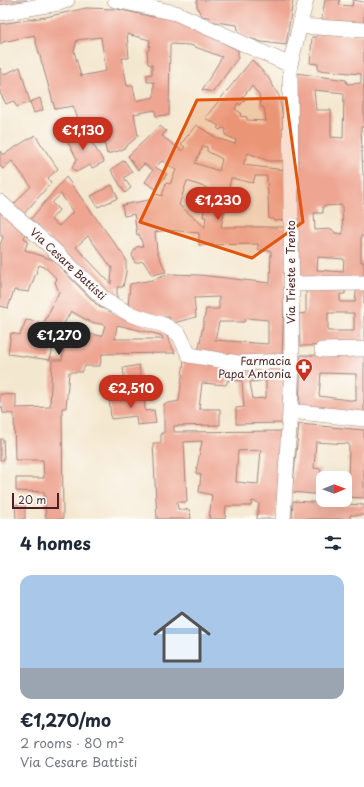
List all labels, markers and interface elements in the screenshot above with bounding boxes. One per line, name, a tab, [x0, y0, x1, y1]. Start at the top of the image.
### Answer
pin: €1,130	[50, 117, 116, 151]
text: €1,130	[62, 120, 104, 139]
pin: €1,230	[185, 187, 251, 221]
text: €1,230	[195, 190, 241, 209]
street label: Via Trieste e Trento	[282, 220, 299, 324]
street label: Via Cesare Battisti	[26, 224, 110, 304]
pin: €1,270	[26, 322, 92, 356]
text: €1,270	[36, 325, 82, 344]
place label: Farmacia Papa Antonia	[218, 352, 291, 382]
pharmacy icon: Farmacia Papa Antonia	[294, 357, 314, 382]
pin: €2,510	[98, 375, 164, 409]
text: €2,510	[108, 378, 154, 397]
north arrow	[316, 471, 352, 507]
map controls	[316, 471, 352, 507]
scale bar	[12, 491, 59, 510]
text: 20 m	[18, 491, 46, 508]
text: 4 homes	[20, 530, 91, 556]
icon: filters	[322, 532, 344, 554]
icon: home	[146, 601, 218, 673]
text: €1,270/mo	[20, 707, 111, 733]
text: 2 rooms · 80 m²	[20, 733, 125, 752]
text: Via Cesare Battisti	[20, 752, 137, 771]

